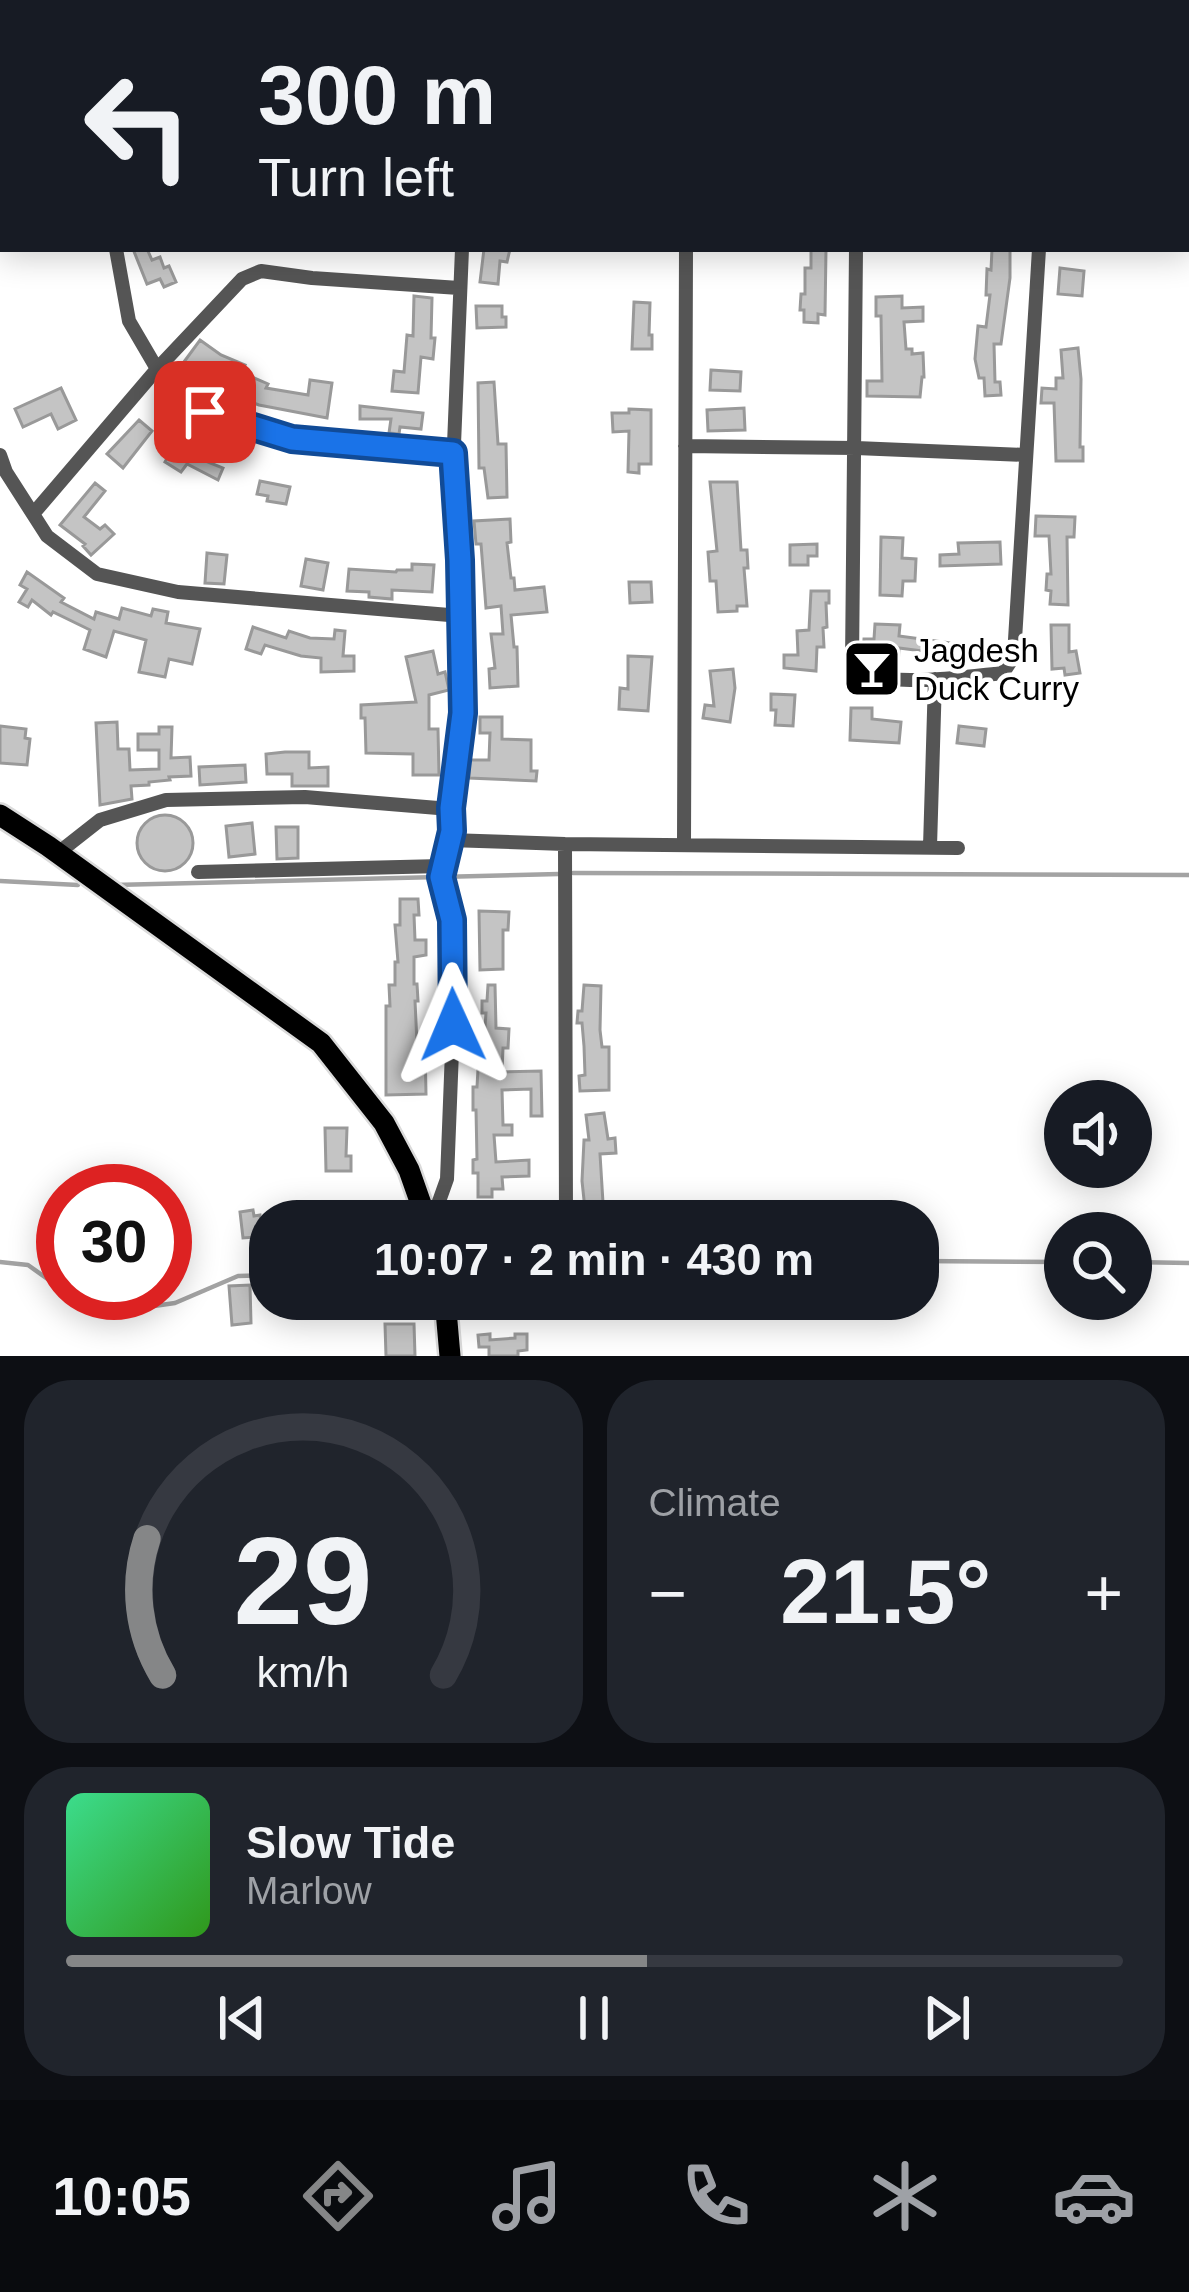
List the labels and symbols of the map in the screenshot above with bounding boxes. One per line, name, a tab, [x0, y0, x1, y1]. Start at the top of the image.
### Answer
pin	[154, 361, 256, 463]
place label: Jagdesh Duck Curry	[914, 632, 1080, 707]
bar icon: Jagdesh Duck Curry	[841, 638, 903, 700]
position arrow	[390, 962, 516, 1088]
speed limit sign: 30	[36, 1164, 192, 1320]

